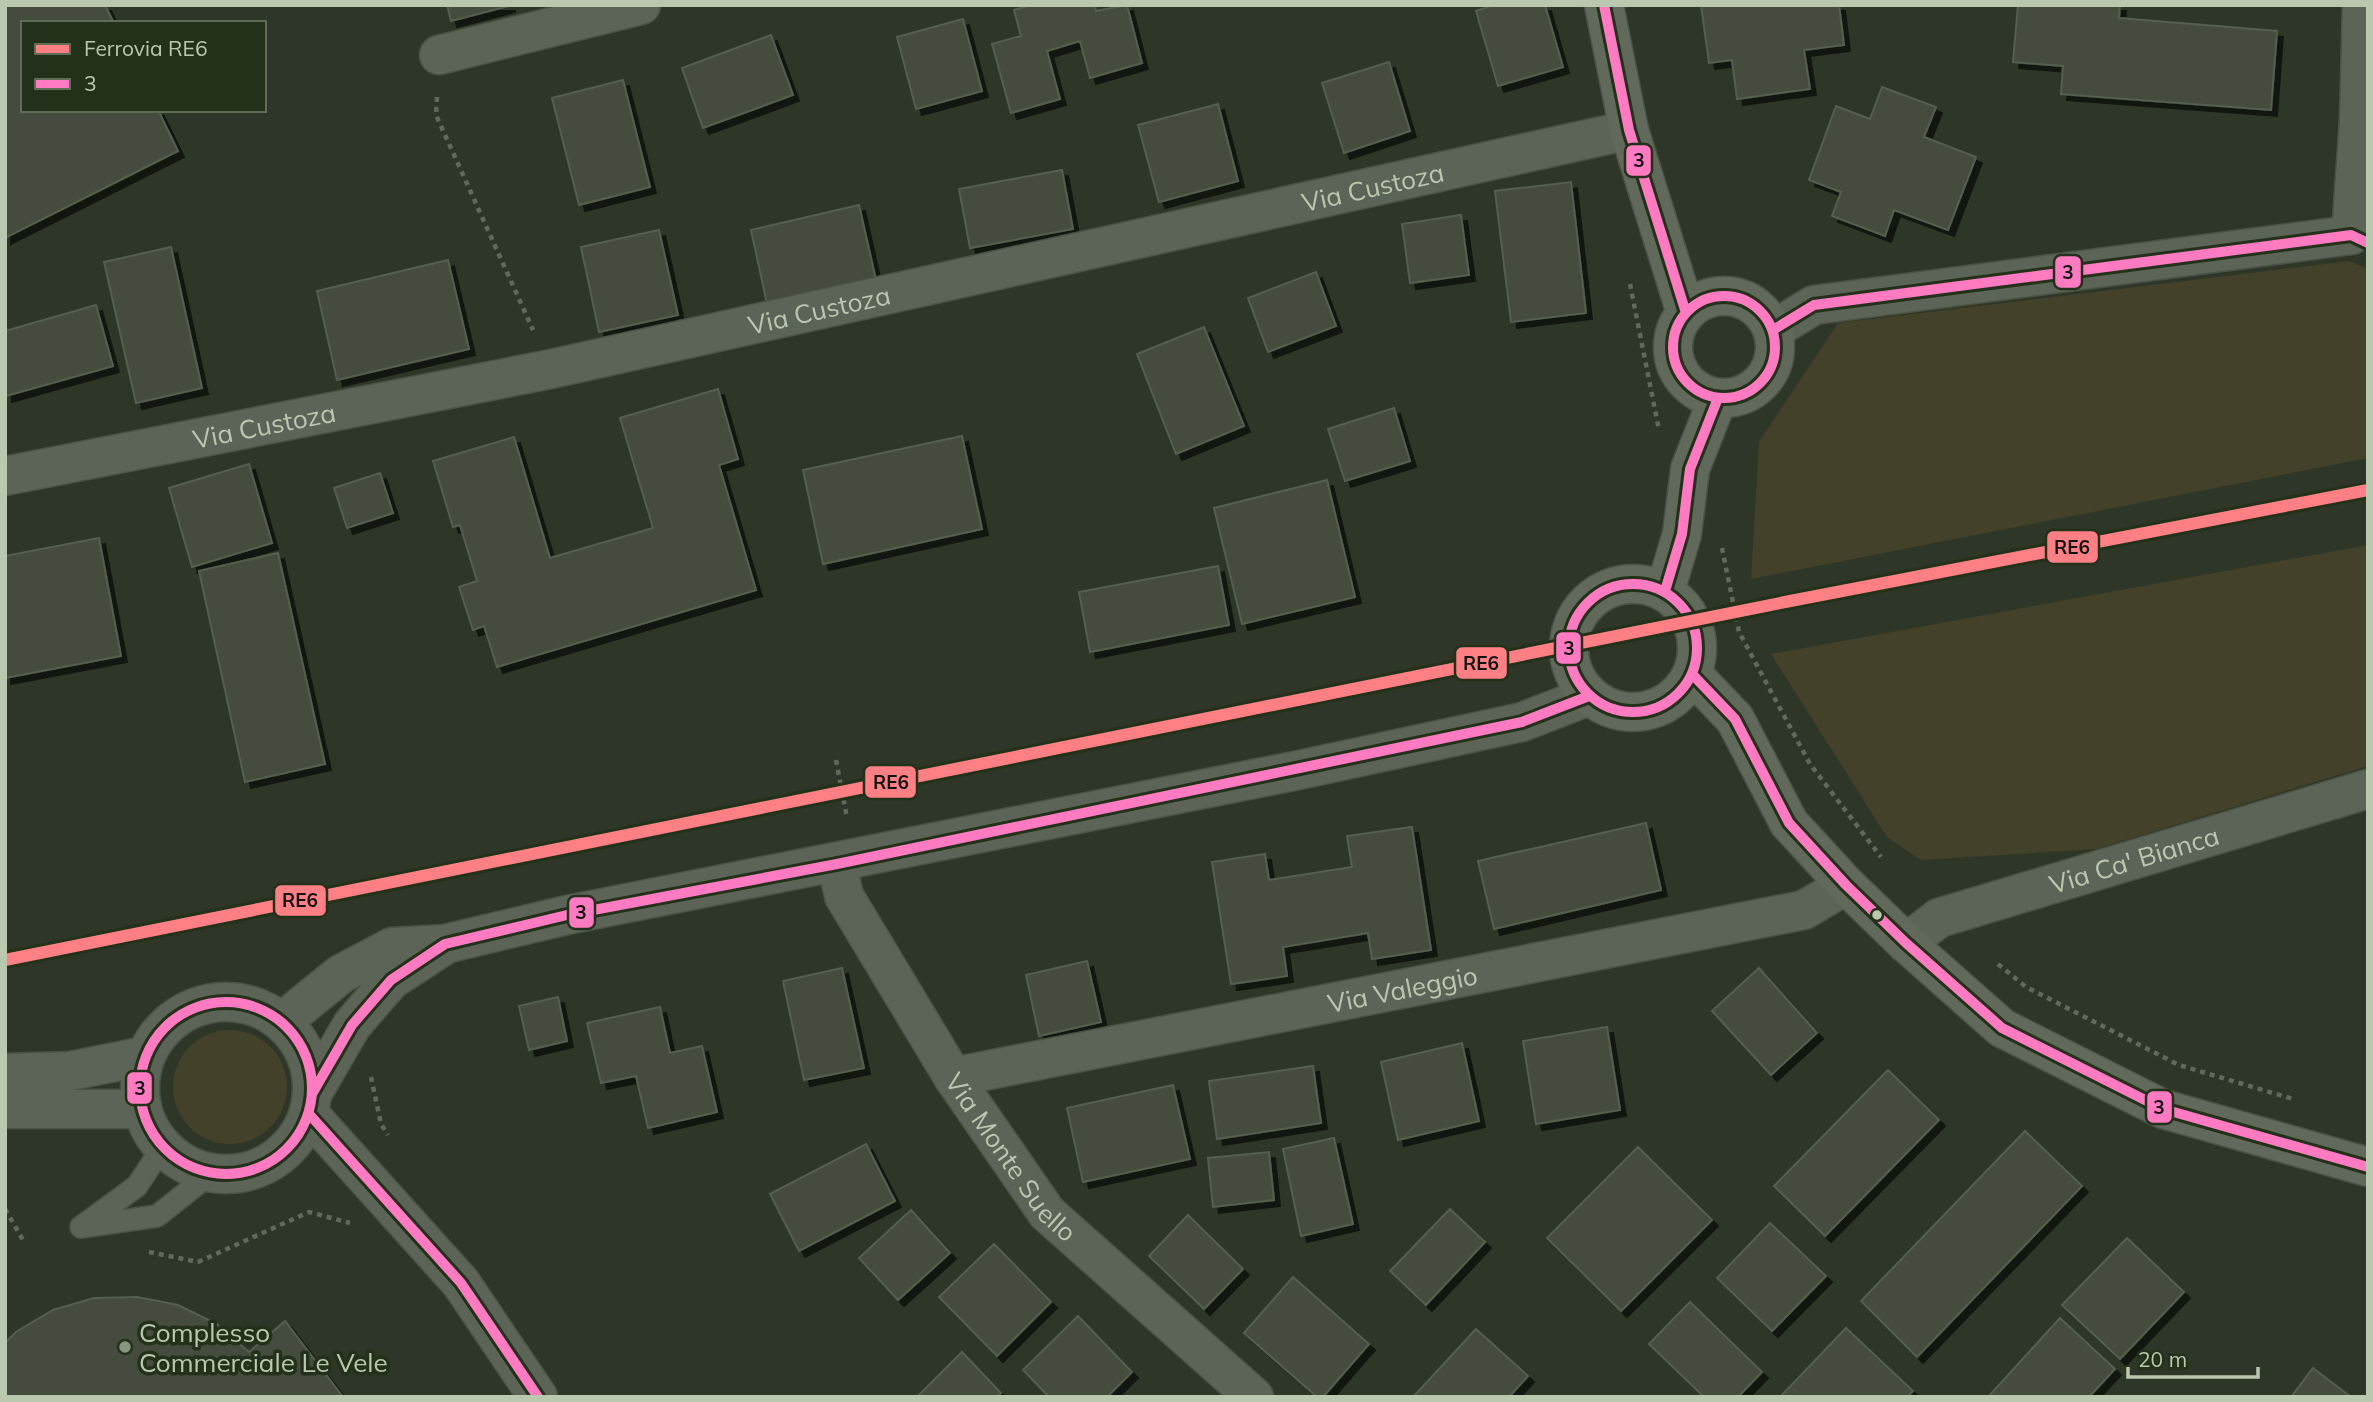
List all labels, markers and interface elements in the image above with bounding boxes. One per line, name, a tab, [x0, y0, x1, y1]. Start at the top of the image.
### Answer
legend	[21, 21, 266, 112]
text: Ferrovia RE6	[84, 35, 207, 61]
text: 3	[84, 70, 97, 96]
line badge: 3	[1625, 144, 1652, 177]
text: 3	[1633, 148, 1645, 172]
street label: Via Custoza	[1298, 155, 1447, 219]
line badge: 3	[2054, 255, 2082, 289]
text: 3	[2062, 260, 2074, 284]
street label: Via Custoza	[745, 278, 893, 341]
street label: Via Custoza	[190, 395, 338, 455]
line badge: RE6	[2046, 530, 2099, 564]
text: RE6	[2054, 535, 2090, 559]
line badge: 3	[1555, 631, 1582, 665]
text: 3	[1563, 636, 1575, 660]
line badge: RE6	[1455, 646, 1508, 680]
text: RE6	[1463, 651, 1499, 675]
line badge: RE6	[864, 765, 917, 799]
text: RE6	[873, 770, 909, 794]
street label: Via Ca' Bianca	[2045, 818, 2223, 900]
line badge: RE6	[274, 884, 327, 917]
text: RE6	[282, 888, 318, 912]
line badge: 3	[568, 896, 595, 929]
text: 3	[575, 900, 587, 924]
unlabelled marker	[1870, 908, 1884, 922]
street label: Via Valeggio	[1325, 958, 1480, 1020]
street label: Via Monte Suello	[938, 1066, 1084, 1248]
line badge: 3	[126, 1071, 153, 1105]
text: 3	[134, 1076, 146, 1100]
line badge: 3	[2146, 1090, 2173, 1124]
text: 3	[2153, 1095, 2165, 1119]
place label: Complesso Commerciale Le Vele	[139, 1316, 388, 1379]
scale bar	[2128, 1336, 2258, 1380]
marker: Complesso Commerciale Le Vele	[117, 1339, 133, 1355]
text: 20 m	[2138, 1346, 2187, 1372]

